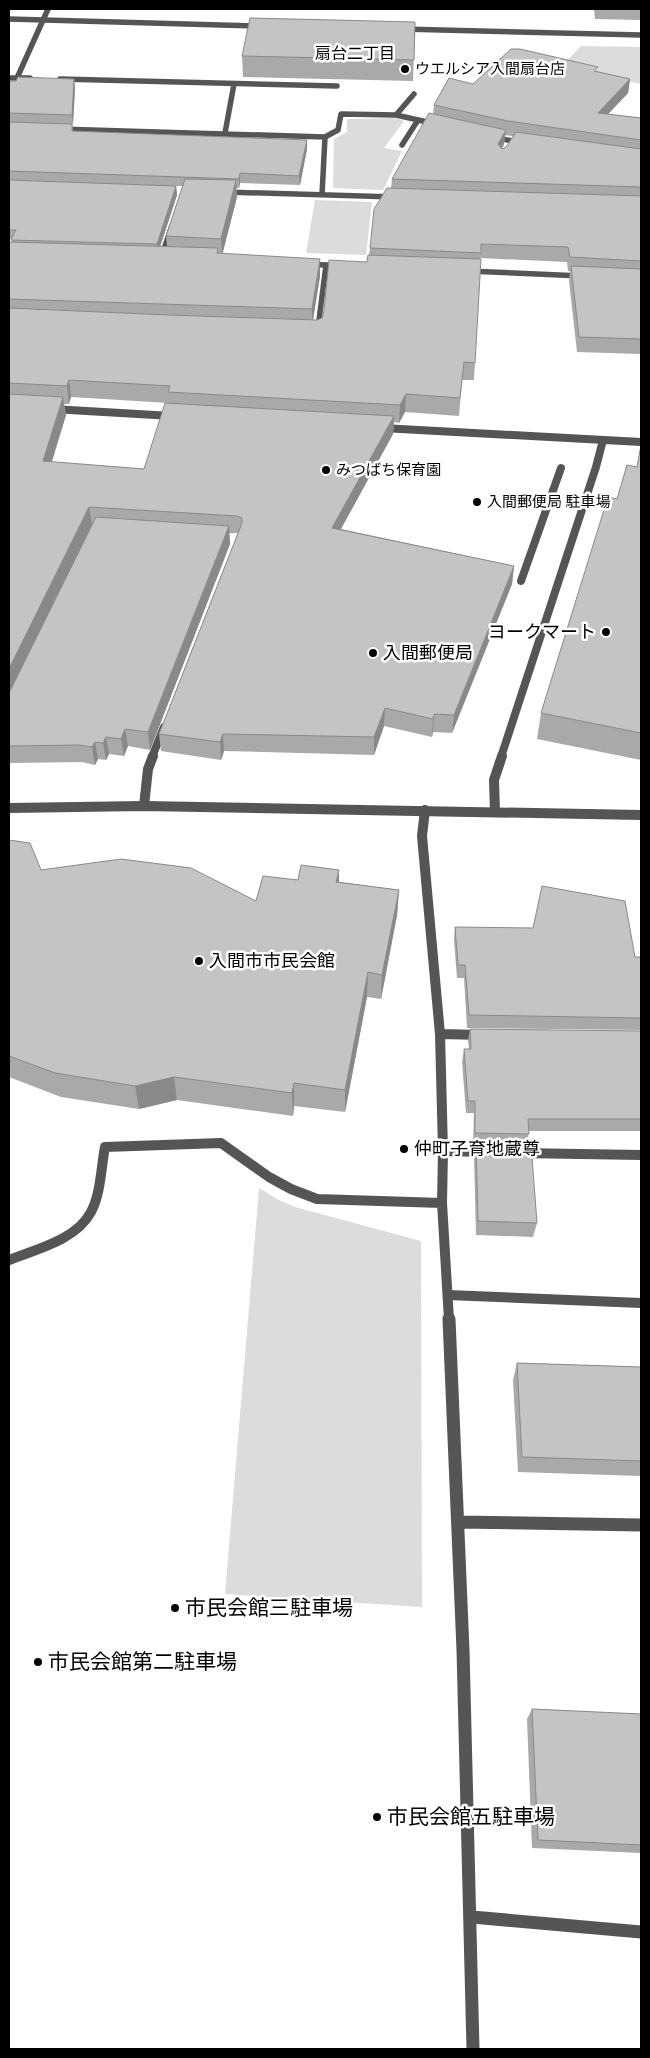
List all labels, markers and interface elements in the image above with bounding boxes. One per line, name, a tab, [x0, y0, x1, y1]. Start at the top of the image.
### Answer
district label: 扇台二丁目	[315, 42, 395, 64]
place label: ウエルシア入間扇台店	[415, 58, 565, 79]
marker: ウエルシア入間扇台店	[399, 63, 411, 75]
place label: みつばち保育園	[336, 459, 441, 480]
marker: みつばち保育園	[320, 464, 332, 476]
place label: 入間郵便局 駐車場	[487, 491, 610, 512]
marker: 入間郵便局 駐車場	[471, 496, 483, 508]
place label: ヨークマート	[488, 619, 596, 644]
marker: ヨークマート	[600, 626, 612, 638]
place label: 入間郵便局	[383, 640, 473, 665]
marker: 入間郵便局	[367, 647, 379, 659]
place label: 入間市市民会館	[209, 948, 335, 973]
marker: 入間市市民会館	[193, 955, 205, 967]
place label: 仲町子育地蔵尊	[414, 1136, 540, 1161]
marker: 仲町子育地蔵尊	[398, 1143, 410, 1155]
place label: 市民会館三駐車場	[185, 1593, 353, 1622]
marker: 市民会館三駐車場	[169, 1602, 181, 1614]
place label: 市民会館第二駐車場	[48, 1647, 237, 1676]
marker: 市民会館第二駐車場	[32, 1656, 44, 1668]
place label: 市民会館五駐車場	[387, 1802, 555, 1831]
marker: 市民会館五駐車場	[371, 1811, 383, 1823]

